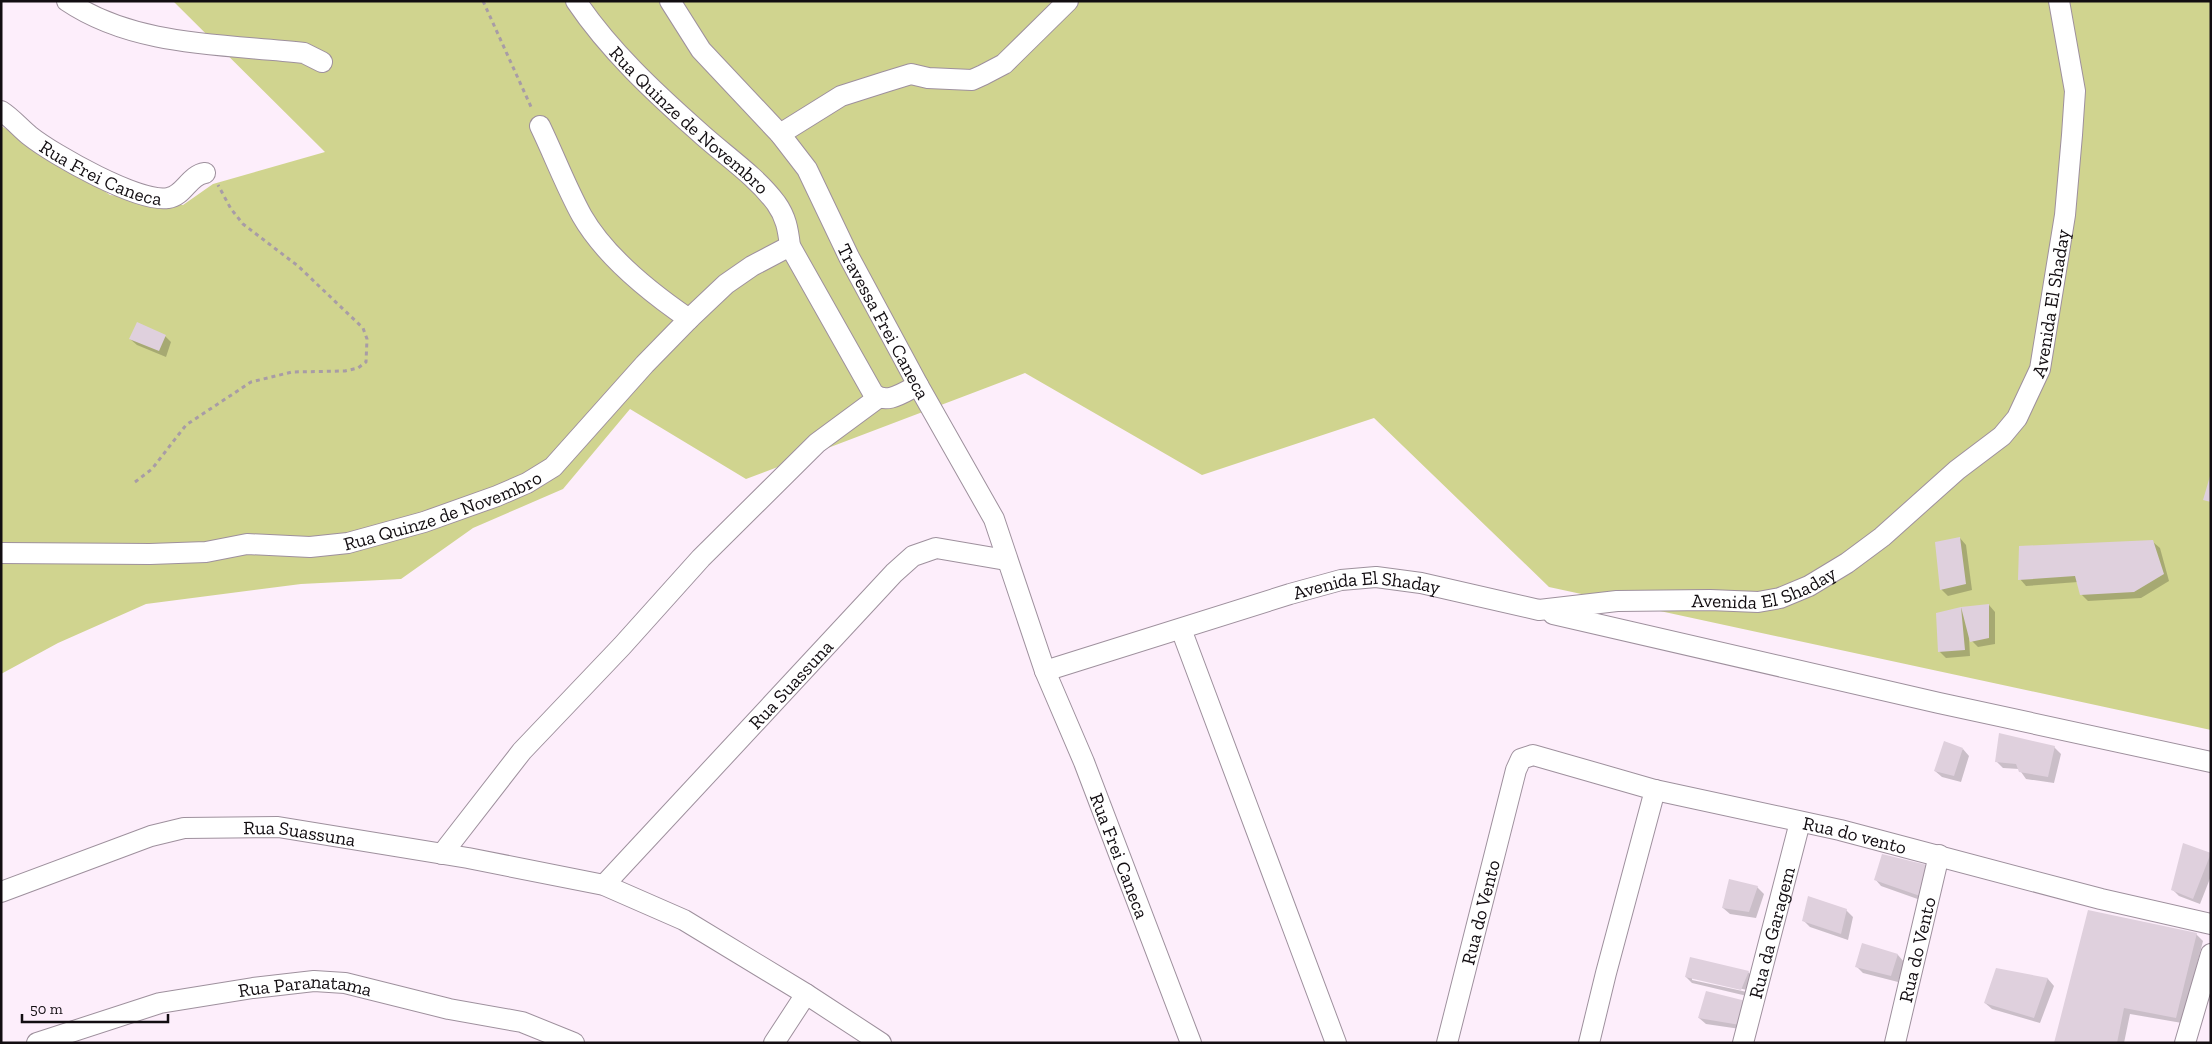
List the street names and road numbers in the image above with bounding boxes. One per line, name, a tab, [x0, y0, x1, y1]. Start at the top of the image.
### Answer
street label: Rua Quinze de Novembro	[605, 41, 774, 199]
street label: Rua Frei Caneca	[35, 135, 163, 210]
street label: Avenida El Shaday	[2026, 227, 2074, 381]
street label: Travessa Frei Caneca	[833, 240, 935, 403]
street label: Rua Quinze de Novembro	[341, 465, 546, 555]
street label: Avenida El Shaday	[1691, 561, 1840, 613]
street label: Avenida El Shaday	[1290, 565, 1443, 604]
street label: Rua Suassuna	[744, 635, 838, 734]
street label: Rua Frei Caneca	[1085, 790, 1154, 922]
street label: Rua do vento	[1801, 811, 1909, 859]
street label: Rua Suassuna	[243, 815, 357, 851]
street label: Rua do Vento	[1456, 857, 1504, 967]
street label: Rua da Garagem	[1743, 864, 1800, 1001]
street label: Rua do Vento	[1893, 894, 1940, 1004]
street label: Rua Paranatama	[236, 969, 374, 1002]

